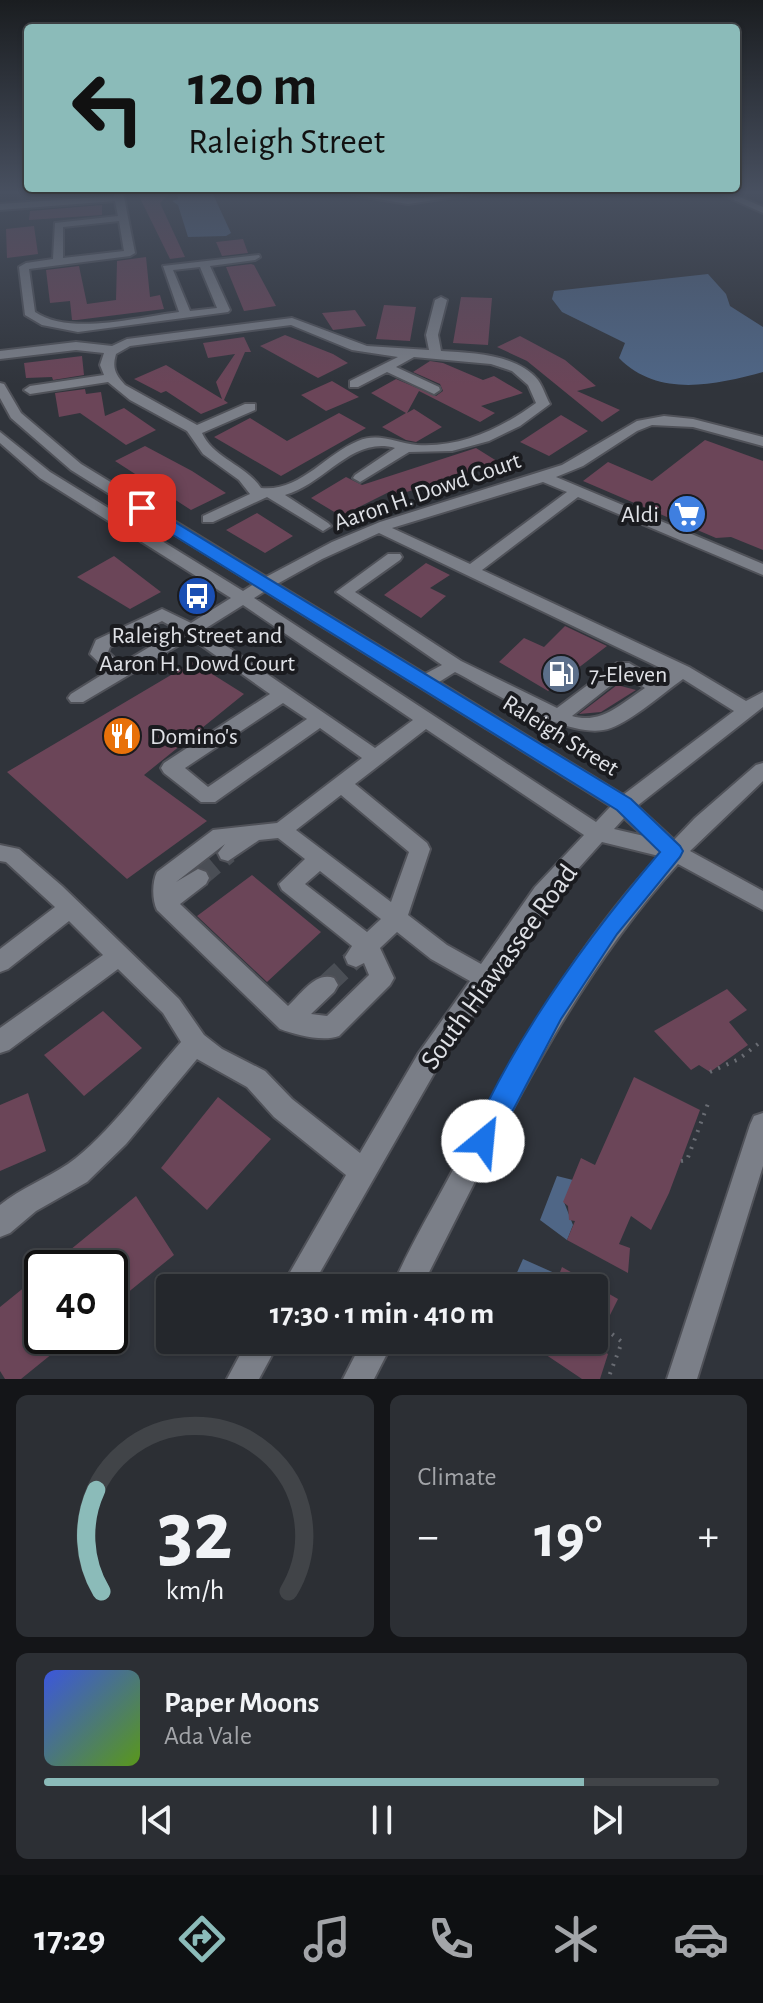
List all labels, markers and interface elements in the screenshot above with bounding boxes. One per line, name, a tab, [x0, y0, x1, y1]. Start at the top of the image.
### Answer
icon: left	[56, 56, 160, 160]
text: 120 m	[188, 59, 317, 115]
text: Raleigh Street	[188, 124, 385, 160]
street label: Aaron H. Dowd Court	[331, 449, 524, 535]
pin	[108, 474, 176, 542]
icon: arrive	[120, 486, 164, 530]
supermarket icon: Aldi	[666, 493, 708, 535]
place label: Aldi	[621, 503, 659, 527]
bus stop icon: Raleigh Street and Aaron H. Dowd Court	[176, 575, 218, 617]
place label: Raleigh Street and Aaron H. Dowd Court	[99, 624, 295, 676]
fuel station icon: 7-Eleven	[540, 653, 582, 695]
place label: 7-Eleven	[589, 663, 667, 687]
street label: Raleigh Street	[498, 691, 623, 781]
restaurant icon: Domino's	[101, 715, 143, 757]
place label: Domino's	[150, 725, 238, 749]
street label: South Hiawassee Road	[416, 860, 583, 1075]
position arrow	[441, 1099, 525, 1183]
speed limit sign: 40	[24, 1250, 128, 1354]
text: 17:30 · 1 min · 410 m	[270, 1299, 494, 1329]
text: Climate	[418, 1464, 496, 1490]
text: 32	[157, 1491, 232, 1575]
text: 19°	[534, 1508, 602, 1568]
text: −	[418, 1515, 439, 1559]
text: +	[698, 1515, 719, 1559]
text: km/h	[165, 1576, 224, 1605]
text: Paper Moons	[164, 1688, 319, 1718]
text: Ada Vale	[164, 1723, 252, 1749]
icon: previous	[135, 1798, 179, 1842]
icon: pause	[360, 1798, 404, 1842]
icon: next	[585, 1798, 629, 1842]
icon: directions	[174, 1911, 230, 1967]
icon: music	[299, 1911, 355, 1967]
icon: phone	[423, 1911, 479, 1967]
icon: climate	[548, 1911, 604, 1967]
icon: car	[673, 1911, 729, 1967]
text: 17:29	[34, 1921, 105, 1957]

